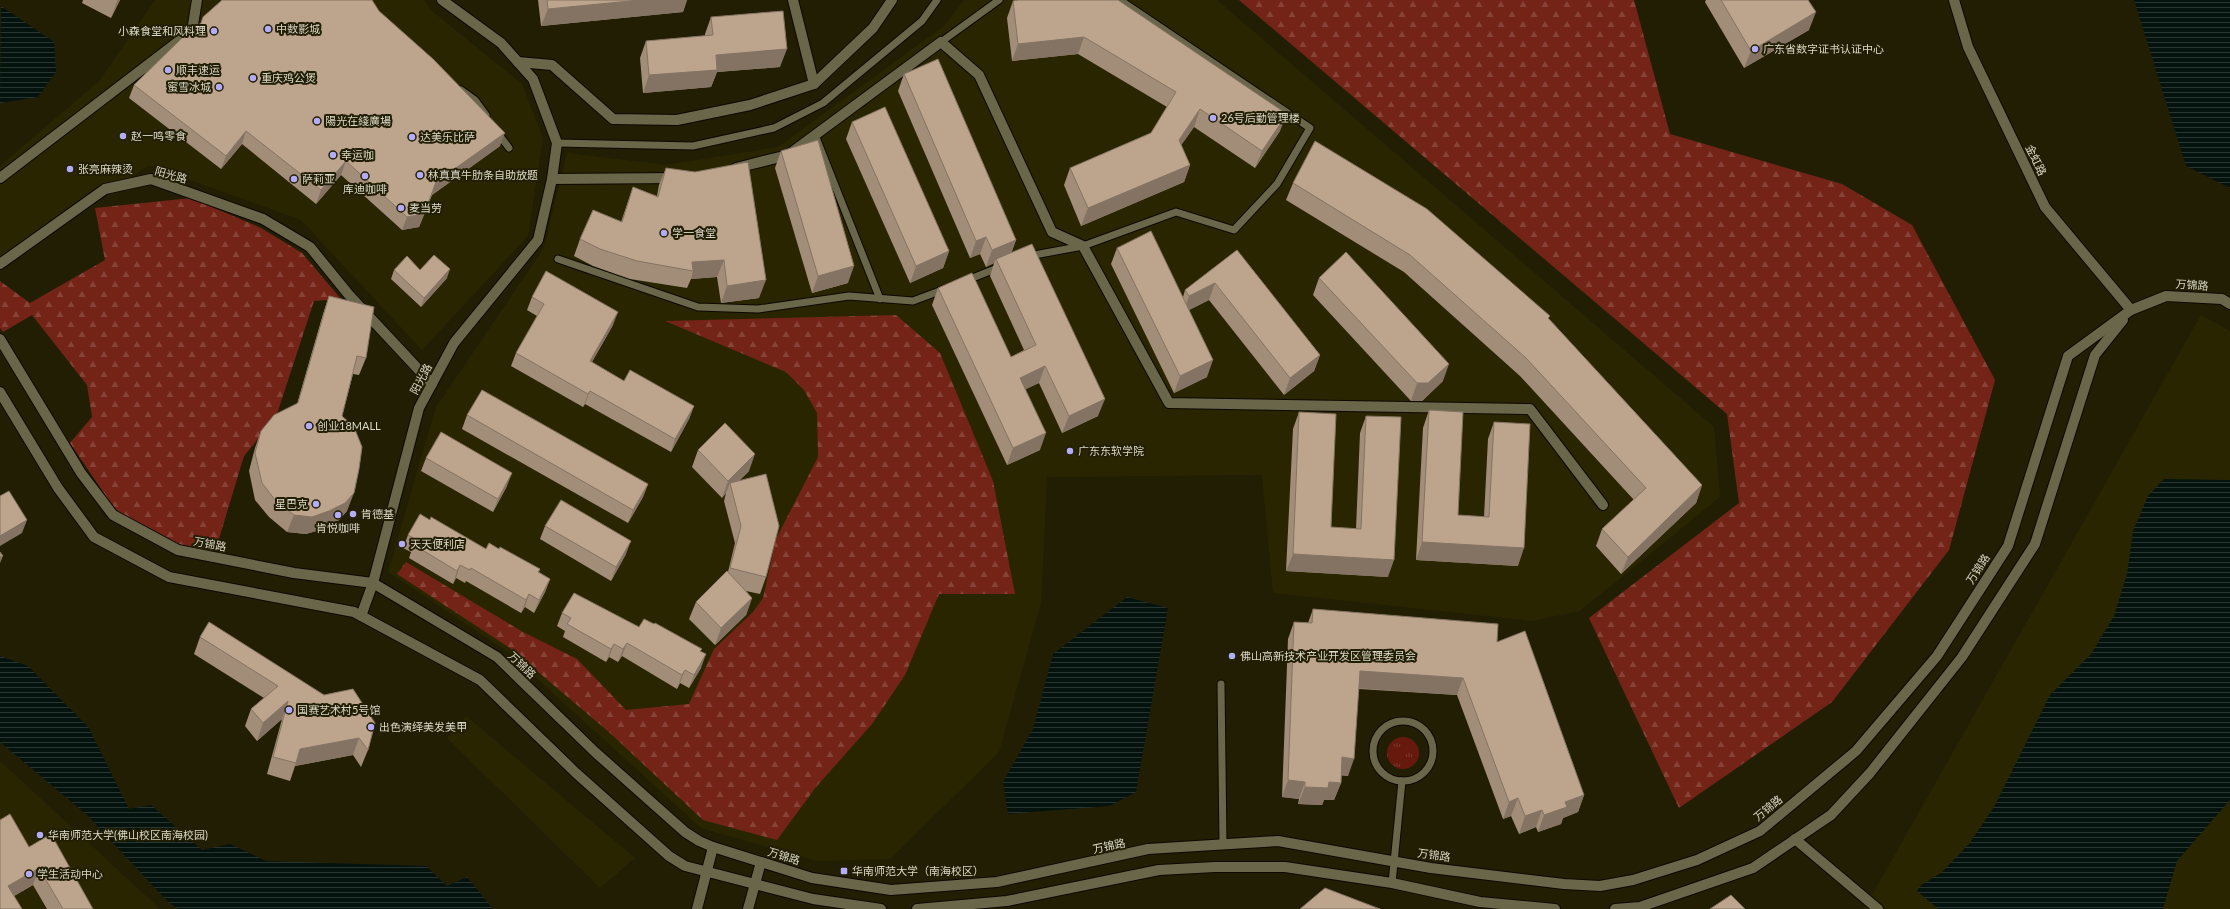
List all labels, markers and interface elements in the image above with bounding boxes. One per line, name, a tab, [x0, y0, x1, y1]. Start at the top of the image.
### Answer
place label: 中数影城	[276, 22, 320, 35]
place label: 小森食堂和风料理	[118, 24, 206, 37]
marker: 中数影城	[263, 24, 273, 34]
marker: 小森食堂和风料理	[209, 26, 219, 36]
place label: 广东省数字证书认证中心	[1763, 42, 1884, 55]
marker: 广东省数字证书认证中心	[1750, 44, 1760, 54]
place label: 顺丰速运	[176, 63, 220, 76]
marker: 顺丰速运	[163, 65, 173, 75]
place label: 重庆鸡公煲	[261, 71, 316, 84]
marker: 重庆鸡公煲	[248, 73, 258, 83]
place label: 蜜雪冰城	[167, 80, 211, 93]
marker: 蜜雪冰城	[214, 82, 224, 92]
place label: 26号后勤管理楼	[1221, 111, 1300, 124]
marker: 26号后勤管理楼	[1208, 113, 1218, 123]
place label: 陽光在綫廣場	[325, 114, 391, 127]
marker: 陽光在綫廣場	[312, 116, 322, 126]
place label: 赵一鸣零食	[131, 129, 186, 142]
place label: 达美乐比萨	[420, 130, 475, 143]
marker: 赵一鸣零食	[118, 131, 128, 141]
marker: 达美乐比萨	[407, 132, 417, 142]
street label: 金虹路	[2023, 142, 2050, 177]
place label: 幸运咖	[341, 148, 374, 161]
marker: 幸运咖	[328, 150, 338, 160]
place label: 张亮麻辣烫	[78, 162, 133, 175]
marker: 张亮麻辣烫	[65, 164, 75, 174]
street label: 阳光路	[153, 164, 189, 185]
place label: 林真真牛肋条自助放题	[428, 168, 538, 181]
marker: 林真真牛肋条自助放题	[415, 170, 425, 180]
marker: 库迪咖啡	[360, 171, 370, 181]
place label: 萨莉亚	[302, 172, 335, 185]
marker: 萨莉亚	[289, 174, 299, 184]
place label: 库迪咖啡	[343, 182, 387, 195]
place label: 麦当劳	[409, 201, 442, 214]
marker: 麦当劳	[396, 203, 406, 213]
place label: 学一食堂	[672, 226, 716, 239]
marker: 学一食堂	[659, 228, 669, 238]
street label: 万锦路	[2175, 277, 2209, 292]
street label: 阳光路	[407, 361, 434, 396]
place label: 创业18MALL	[317, 419, 381, 432]
marker: 创业18MALL	[304, 421, 314, 431]
place label: 广东东软学院	[1078, 444, 1144, 457]
marker: 广东东软学院	[1065, 446, 1075, 456]
place label: 星巴克	[275, 497, 308, 510]
marker: 星巴克	[311, 499, 321, 509]
place label: 肯德基	[361, 507, 394, 520]
marker: 肯德基	[348, 509, 358, 519]
marker: 肯悦咖啡	[333, 510, 343, 520]
place label: 肯悦咖啡	[316, 521, 360, 534]
street label: 万锦路	[193, 534, 228, 553]
place label: 天天便利店	[410, 537, 465, 550]
marker: 天天便利店	[397, 539, 407, 549]
street label: 万锦路	[1963, 551, 1992, 586]
street label: 万锦路	[506, 649, 539, 681]
place label: 佛山高新技术产业开发区管理委员会	[1240, 649, 1416, 662]
marker: 佛山高新技术产业开发区管理委员会	[1227, 651, 1237, 661]
place label: 国赛艺术村5号馆	[297, 703, 380, 716]
marker: 国赛艺术村5号馆	[284, 705, 294, 715]
place label: 出色演绎美发美甲	[379, 720, 467, 733]
marker: 出色演绎美发美甲	[366, 722, 376, 732]
street label: 万锦路	[1751, 792, 1785, 823]
place label: 华南师范大学(佛山校区南海校园)	[48, 828, 208, 841]
marker: 华南师范大学(佛山校区南海校园)	[35, 830, 45, 840]
street label: 万锦路	[1091, 836, 1126, 855]
street label: 万锦路	[766, 844, 802, 867]
street label: 万锦路	[1417, 846, 1451, 863]
place label: 华南师范大学（南海校区）	[852, 864, 984, 877]
marker: 华南师范大学（南海校区）	[839, 866, 849, 876]
place label: 学生活动中心	[37, 867, 103, 880]
marker: 学生活动中心	[24, 869, 34, 879]

